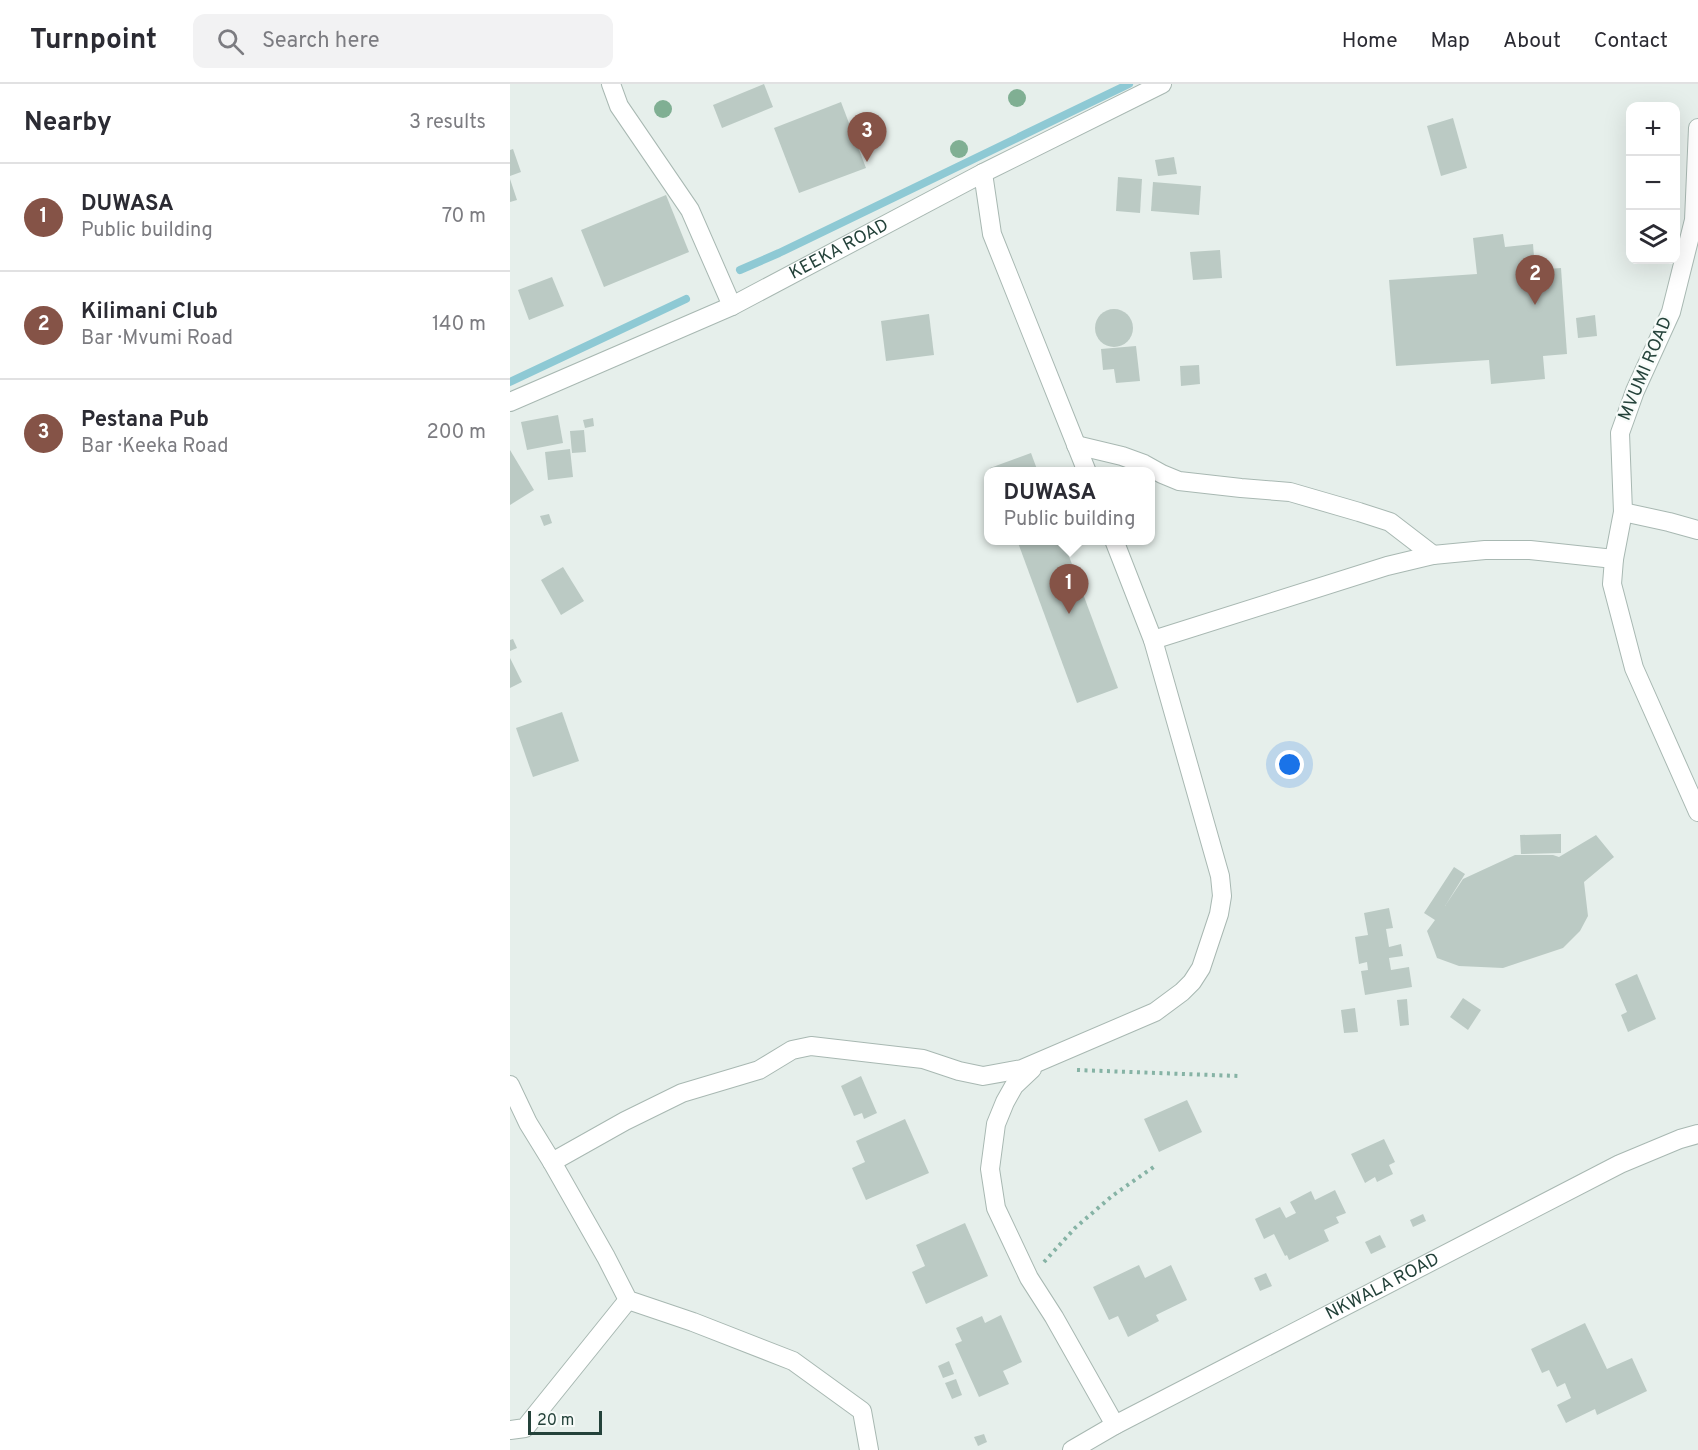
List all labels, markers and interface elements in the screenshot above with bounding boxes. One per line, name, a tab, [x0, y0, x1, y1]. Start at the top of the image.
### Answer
search box	[193, 14, 613, 68]
text: Turnpoint	[30, 23, 157, 59]
icon: search	[214, 25, 247, 58]
text: Search here	[262, 28, 379, 55]
text: Home	[1342, 28, 1398, 55]
text: Map	[1431, 28, 1470, 55]
text: About	[1503, 28, 1561, 55]
text: Contact	[1594, 28, 1668, 55]
map controls	[1626, 102, 1680, 264]
button: +	[1626, 102, 1680, 156]
text: Nearby	[24, 107, 112, 140]
text: 3 results	[409, 110, 486, 136]
pin: 3	[848, 112, 886, 162]
button: −	[1626, 156, 1680, 210]
text: DUWASA	[81, 191, 174, 218]
text: 1	[40, 204, 48, 230]
text: 70 m	[442, 204, 486, 230]
button: layers	[1626, 210, 1680, 264]
street label: KEEKA ROAD	[785, 214, 893, 285]
text: Public building	[81, 218, 213, 244]
pin: 2	[1516, 256, 1554, 305]
text: Kilimani Club	[81, 299, 218, 326]
text: 2	[37, 312, 50, 338]
text: 140 m	[432, 312, 486, 338]
street label: MVUMI ROAD	[1614, 314, 1678, 424]
text: Bar · Mvumi Road	[81, 326, 233, 352]
text: Pestana Pub	[81, 407, 209, 434]
text: 3	[38, 420, 50, 446]
text: 200 m	[427, 420, 486, 446]
text: Bar · Keeka Road	[81, 434, 228, 460]
popup	[984, 467, 1155, 545]
text: DUWASA	[1004, 480, 1096, 507]
text: Public building	[1004, 507, 1135, 533]
pin: 1	[1050, 564, 1088, 614]
your location	[1275, 750, 1304, 779]
street label: NKWALA ROAD	[1322, 1248, 1444, 1326]
scale bar	[528, 1408, 602, 1436]
text: 20 m	[537, 1411, 574, 1431]

